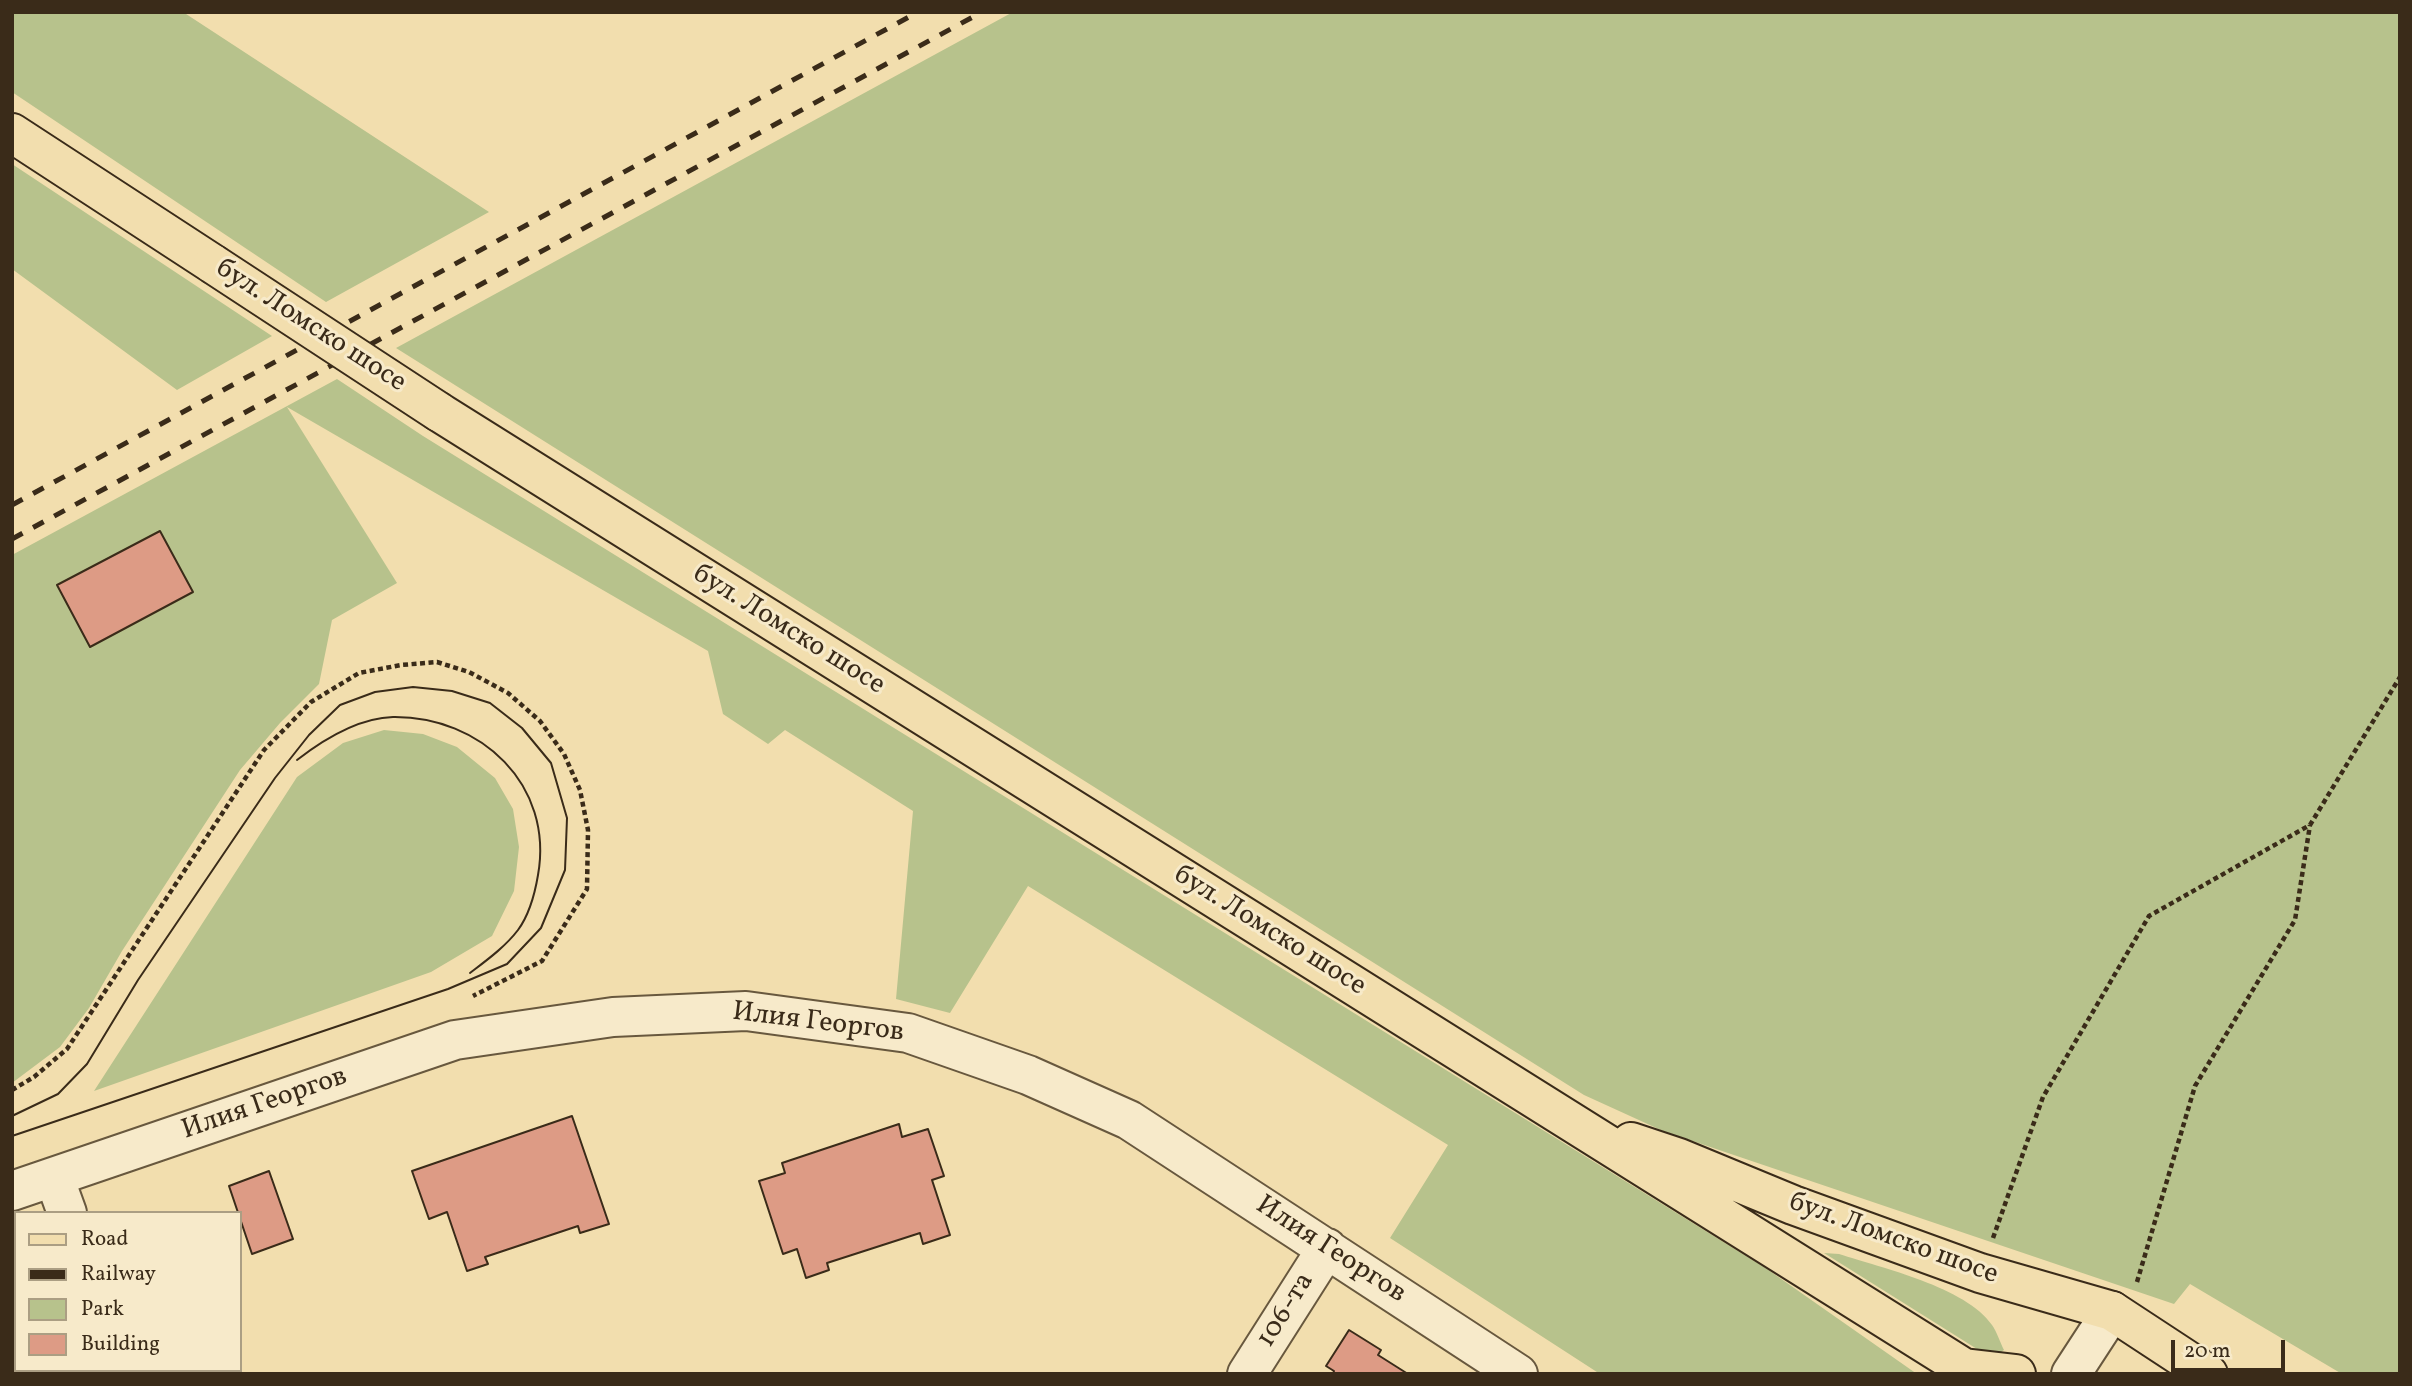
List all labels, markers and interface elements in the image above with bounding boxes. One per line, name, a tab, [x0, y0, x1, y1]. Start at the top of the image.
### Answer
street label: бул. Ломско шосе	[208, 253, 412, 401]
street label: бул. Ломско шосе	[686, 558, 890, 704]
street label: бул. Ломско шосе	[1167, 859, 1371, 1005]
street label: Илия Георгов	[730, 997, 906, 1051]
street label: Илия Георгов	[178, 1061, 352, 1149]
street label: бул. Ломско шосе	[1784, 1187, 2002, 1293]
street label: Илия Георгов	[1248, 1190, 1412, 1312]
legend	[14, 1211, 242, 1372]
text: Road	[81, 1225, 128, 1254]
text: Railway	[81, 1260, 156, 1289]
street label: 106-та	[1251, 1267, 1323, 1355]
text: Park	[81, 1295, 124, 1324]
scale bar	[2174, 1326, 2288, 1370]
text: Building	[81, 1330, 160, 1359]
text: 20 m	[2184, 1337, 2230, 1366]

